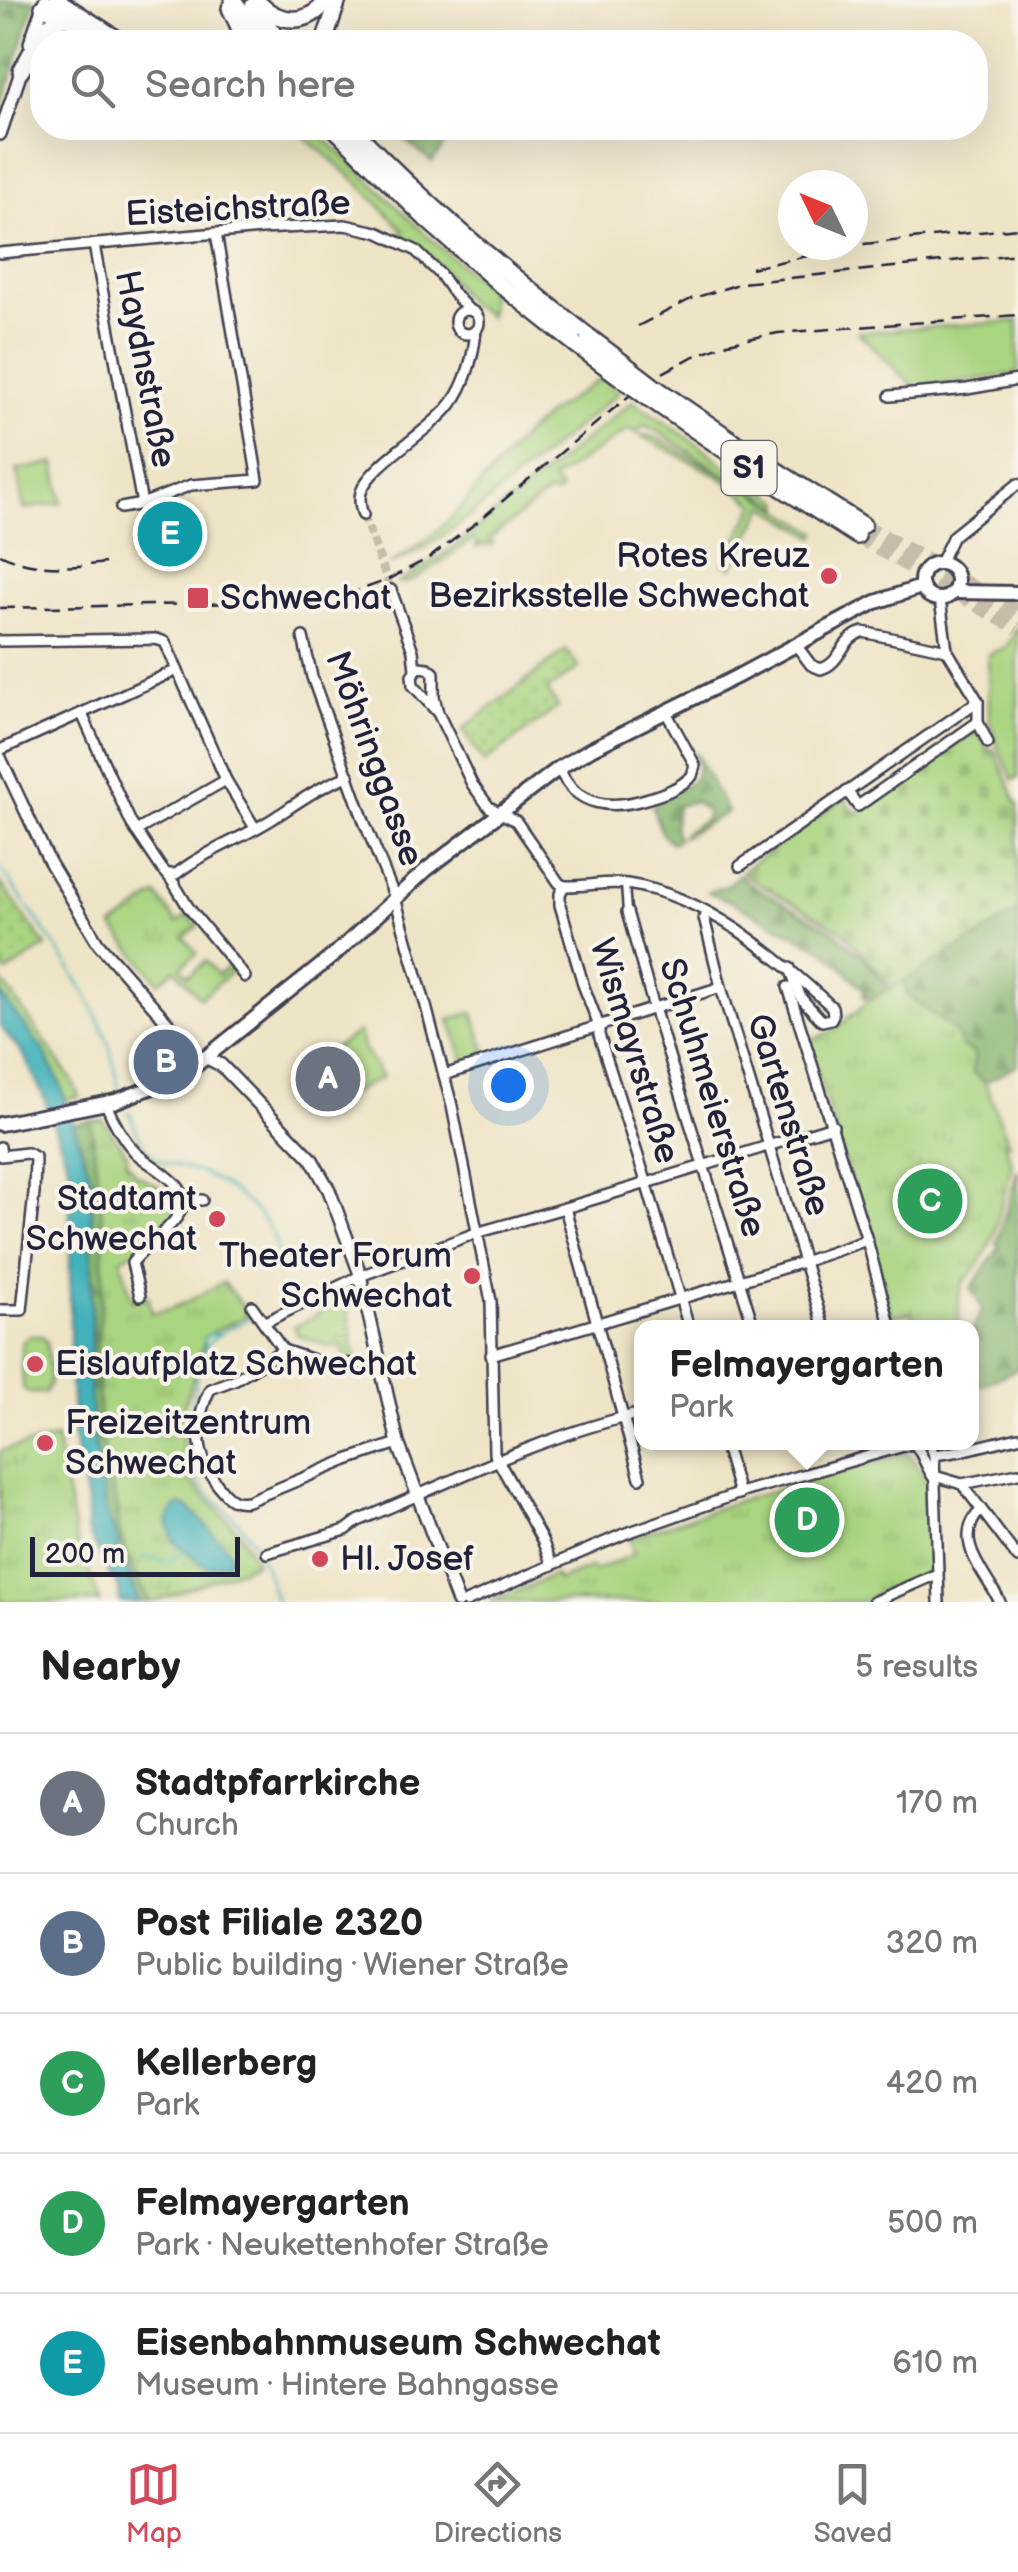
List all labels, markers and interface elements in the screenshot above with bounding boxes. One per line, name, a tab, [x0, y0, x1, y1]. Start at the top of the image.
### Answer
search box	[30, 30, 988, 140]
icon: search	[65, 58, 120, 113]
text: Search here	[145, 63, 356, 108]
north arrow	[778, 170, 868, 260]
street label: Eisteichstraße	[124, 182, 352, 236]
street label: Haydnstraße	[105, 267, 185, 471]
road number: S1	[722, 441, 776, 495]
pin: E	[138, 496, 202, 572]
place label: Rotes Kreuz Bezirksstelle Schwechat	[428, 535, 810, 618]
marker: Rotes Kreuz Bezirksstelle Schwechat	[818, 565, 840, 587]
place label: Schwechat	[220, 577, 392, 620]
marker: Schwechat	[185, 585, 211, 611]
street label: Möhringgasse	[315, 646, 433, 872]
street label: Wismayrstraße	[579, 933, 689, 1169]
street label: Schuhmeierstraße	[649, 953, 775, 1243]
street label: Gartenstraße	[737, 1009, 839, 1221]
pin: B	[134, 1024, 198, 1100]
pin: A	[296, 1042, 360, 1116]
your location	[483, 1060, 534, 1111]
pin: C	[898, 1164, 962, 1238]
place label: Stadtamt Schwechat	[26, 1178, 197, 1261]
marker: Stadtamt Schwechat	[206, 1208, 228, 1230]
place label: Theater Forum Schwechat	[219, 1235, 452, 1318]
marker: Theater Forum Schwechat	[461, 1265, 483, 1287]
popup	[634, 1320, 979, 1450]
place label: Eislaufplatz Schwechat	[55, 1343, 417, 1386]
text: Felmayergarten	[669, 1343, 944, 1388]
marker: Eislaufplatz Schwechat	[24, 1353, 46, 1375]
text: Park	[669, 1388, 733, 1427]
place label: Freizeitzentrum Schwechat	[65, 1402, 311, 1485]
marker: Freizeitzentrum Schwechat	[34, 1432, 56, 1454]
pin: D	[774, 1482, 840, 1558]
scale bar	[30, 1532, 240, 1576]
text: 200 m	[45, 1538, 125, 1571]
place label: Hl. Josef	[340, 1538, 474, 1581]
marker: Hl. Josef	[309, 1548, 331, 1570]
text: Nearby	[40, 1642, 180, 1693]
text: 5 results	[855, 1648, 978, 1687]
text: Stadtpfarrkirche	[135, 1761, 420, 1806]
text: A	[63, 1784, 82, 1823]
text: 170 m	[896, 1784, 978, 1823]
text: Church	[135, 1806, 239, 1845]
text: Post Filiale 2320	[135, 1901, 423, 1946]
text: B	[61, 1924, 84, 1963]
text: 320 m	[886, 1924, 978, 1963]
text: Public building · Wiener Straße	[135, 1946, 569, 1985]
text: Kellerberg	[135, 2041, 317, 2086]
text: C	[61, 2064, 84, 2103]
text: 420 m	[886, 2064, 978, 2103]
text: Park	[135, 2086, 199, 2125]
text: Felmayergarten	[135, 2181, 410, 2226]
text: D	[61, 2204, 84, 2243]
text: 500 m	[887, 2204, 978, 2243]
text: Park · Neukettenhofer Straße	[135, 2226, 549, 2265]
text: Eisenbahnmuseum Schwechat	[135, 2321, 661, 2366]
text: E	[62, 2344, 83, 2383]
text: 610 m	[892, 2344, 978, 2383]
text: Museum · Hintere Bahngasse	[135, 2366, 559, 2405]
tab: Map	[126, 2457, 182, 2550]
tab: Directions	[433, 2457, 562, 2550]
tab: Saved	[814, 2457, 892, 2550]

